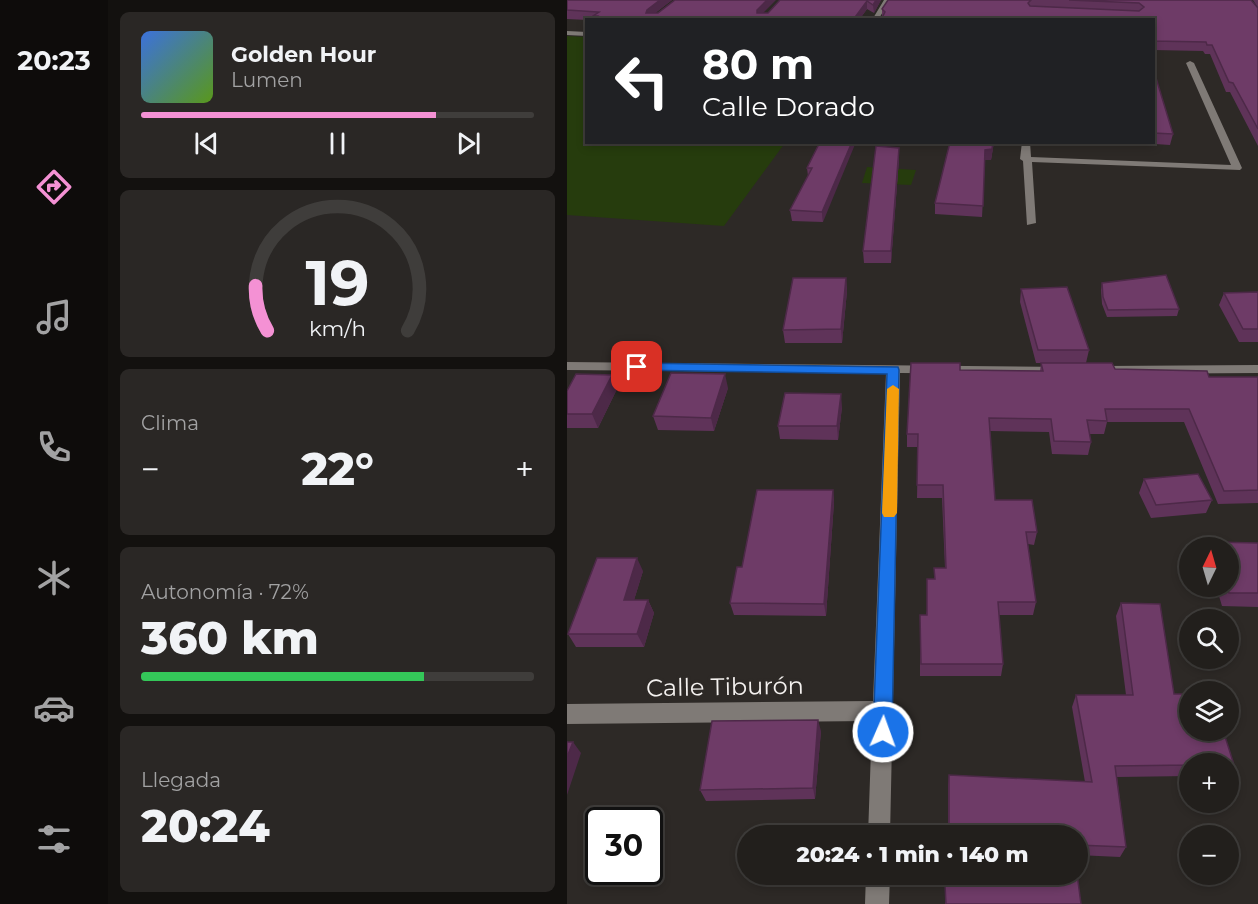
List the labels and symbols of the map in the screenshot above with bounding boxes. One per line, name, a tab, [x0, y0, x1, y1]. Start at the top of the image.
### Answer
pin	[611, 341, 662, 392]
north arrow	[1179, 537, 1239, 597]
street label: Calle Tiburón	[646, 671, 804, 702]
position arrow	[851, 700, 915, 764]
speed limit sign: 30	[585, 807, 663, 885]

